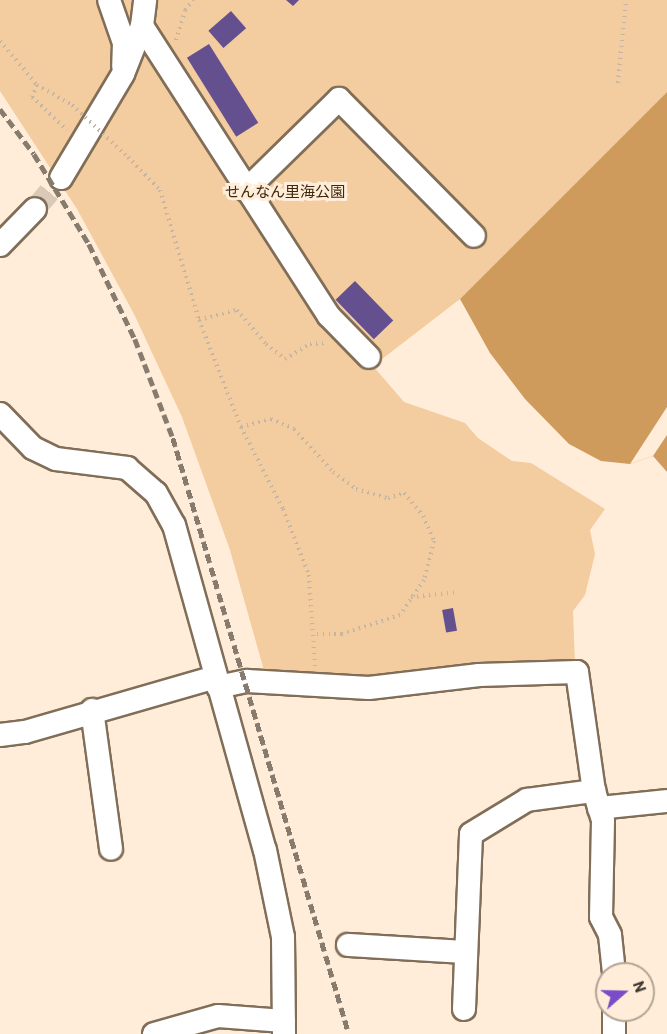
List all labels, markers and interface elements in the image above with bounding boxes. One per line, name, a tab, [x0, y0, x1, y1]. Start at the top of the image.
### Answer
park label: せんなん里海公園	[225, 183, 345, 201]
north arrow	[595, 962, 655, 1022]
text: N	[630, 978, 651, 995]

